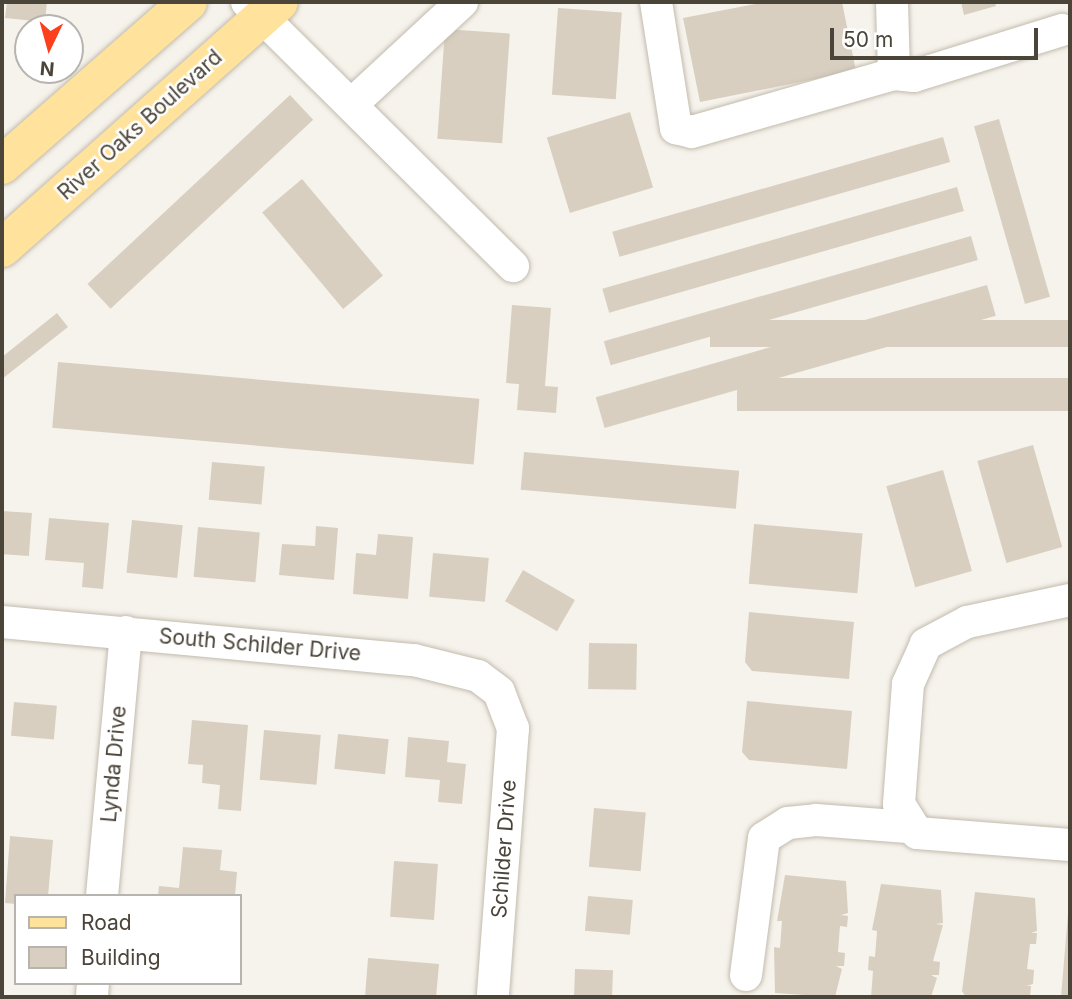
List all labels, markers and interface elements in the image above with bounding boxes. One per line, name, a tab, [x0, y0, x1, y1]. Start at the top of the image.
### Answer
north arrow	[14, 14, 84, 84]
scale bar	[834, 14, 1042, 58]
text: 50 m	[843, 27, 893, 52]
street label: River Oaks Boulevard	[53, 45, 227, 205]
text: N	[39, 56, 56, 81]
street label: South Schilder Drive	[158, 624, 362, 666]
street label: Lynda Drive	[96, 704, 132, 824]
street label: Schilder Drive	[487, 779, 521, 919]
legend	[14, 894, 242, 985]
text: Road	[81, 910, 132, 935]
text: Building	[81, 945, 161, 970]

